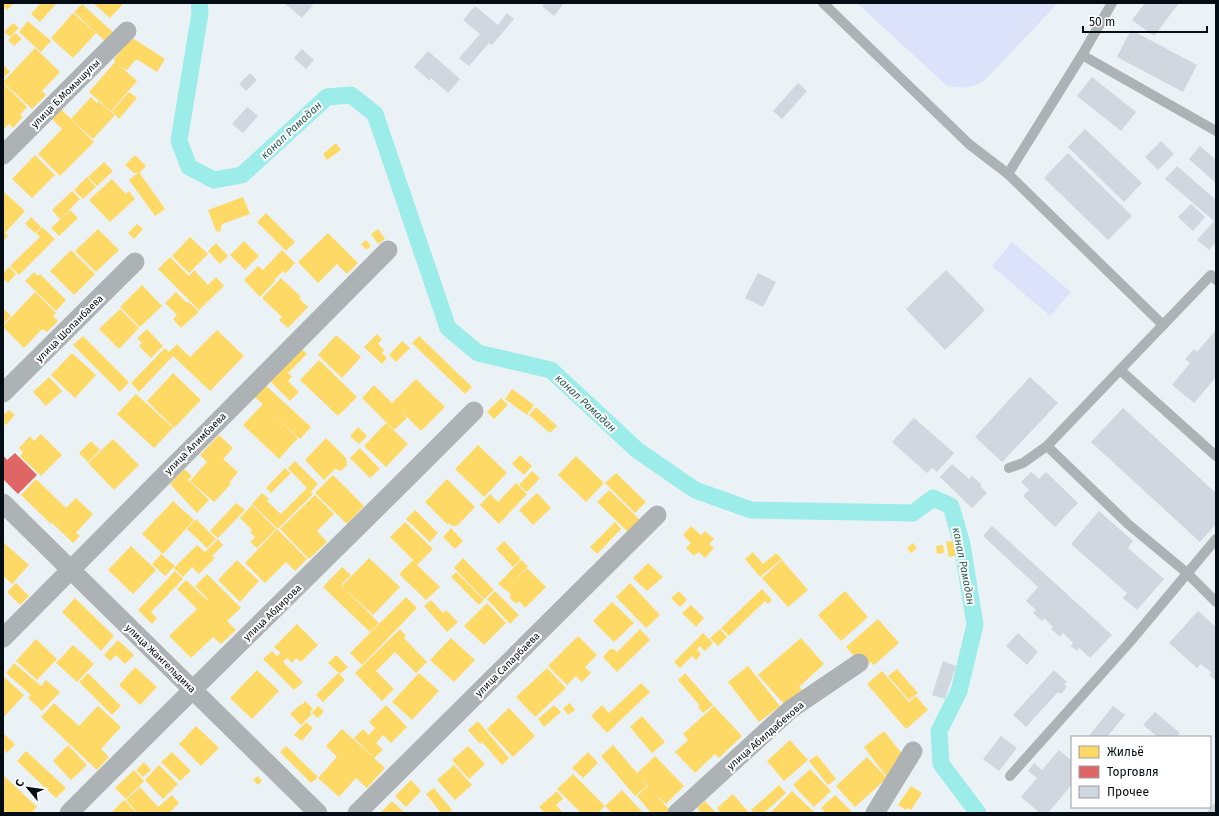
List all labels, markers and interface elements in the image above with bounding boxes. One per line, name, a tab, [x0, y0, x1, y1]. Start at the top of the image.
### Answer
scale bar	[1083, 8, 1207, 34]
text: 50 m	[1089, 15, 1115, 29]
street label: улица Б.Момышулы	[29, 57, 103, 131]
water label: канал Рамадан	[258, 99, 325, 162]
street label: улица Шопанбаева	[33, 292, 106, 365]
water label: канал Рамадан	[552, 372, 619, 435]
street label: улица Алимбаева	[162, 410, 229, 477]
water label: канал Рамадан	[950, 526, 977, 606]
street label: улица Абдирова	[241, 582, 304, 644]
street label: улица Жангельдина	[123, 622, 198, 695]
street label: улица Сапарбаева	[473, 630, 542, 699]
street label: улица Абилдабекова	[725, 699, 807, 772]
legend	[1071, 736, 1211, 808]
text: Жильё	[1107, 745, 1144, 759]
text: Торговля	[1107, 765, 1159, 779]
north arrow	[8, 768, 48, 808]
text: С	[12, 777, 27, 789]
text: Прочее	[1107, 785, 1149, 799]

